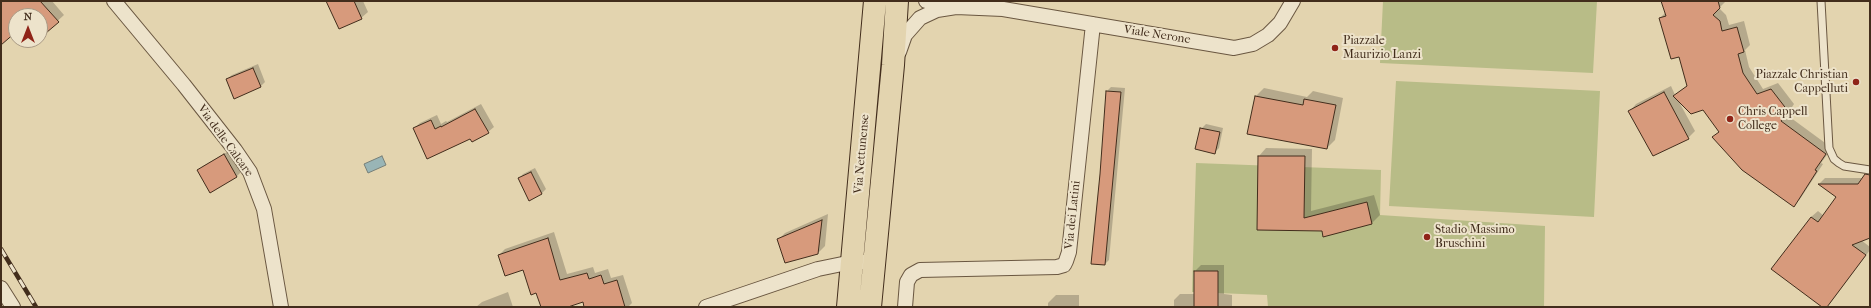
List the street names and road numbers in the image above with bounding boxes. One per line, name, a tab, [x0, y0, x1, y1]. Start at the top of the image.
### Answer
street label: Viale Nerone	[1123, 23, 1191, 47]
street label: Via delle Calcare	[194, 102, 256, 180]
street label: Via Nettunense	[851, 114, 873, 194]
street label: Via dei Latini	[1062, 180, 1084, 250]

